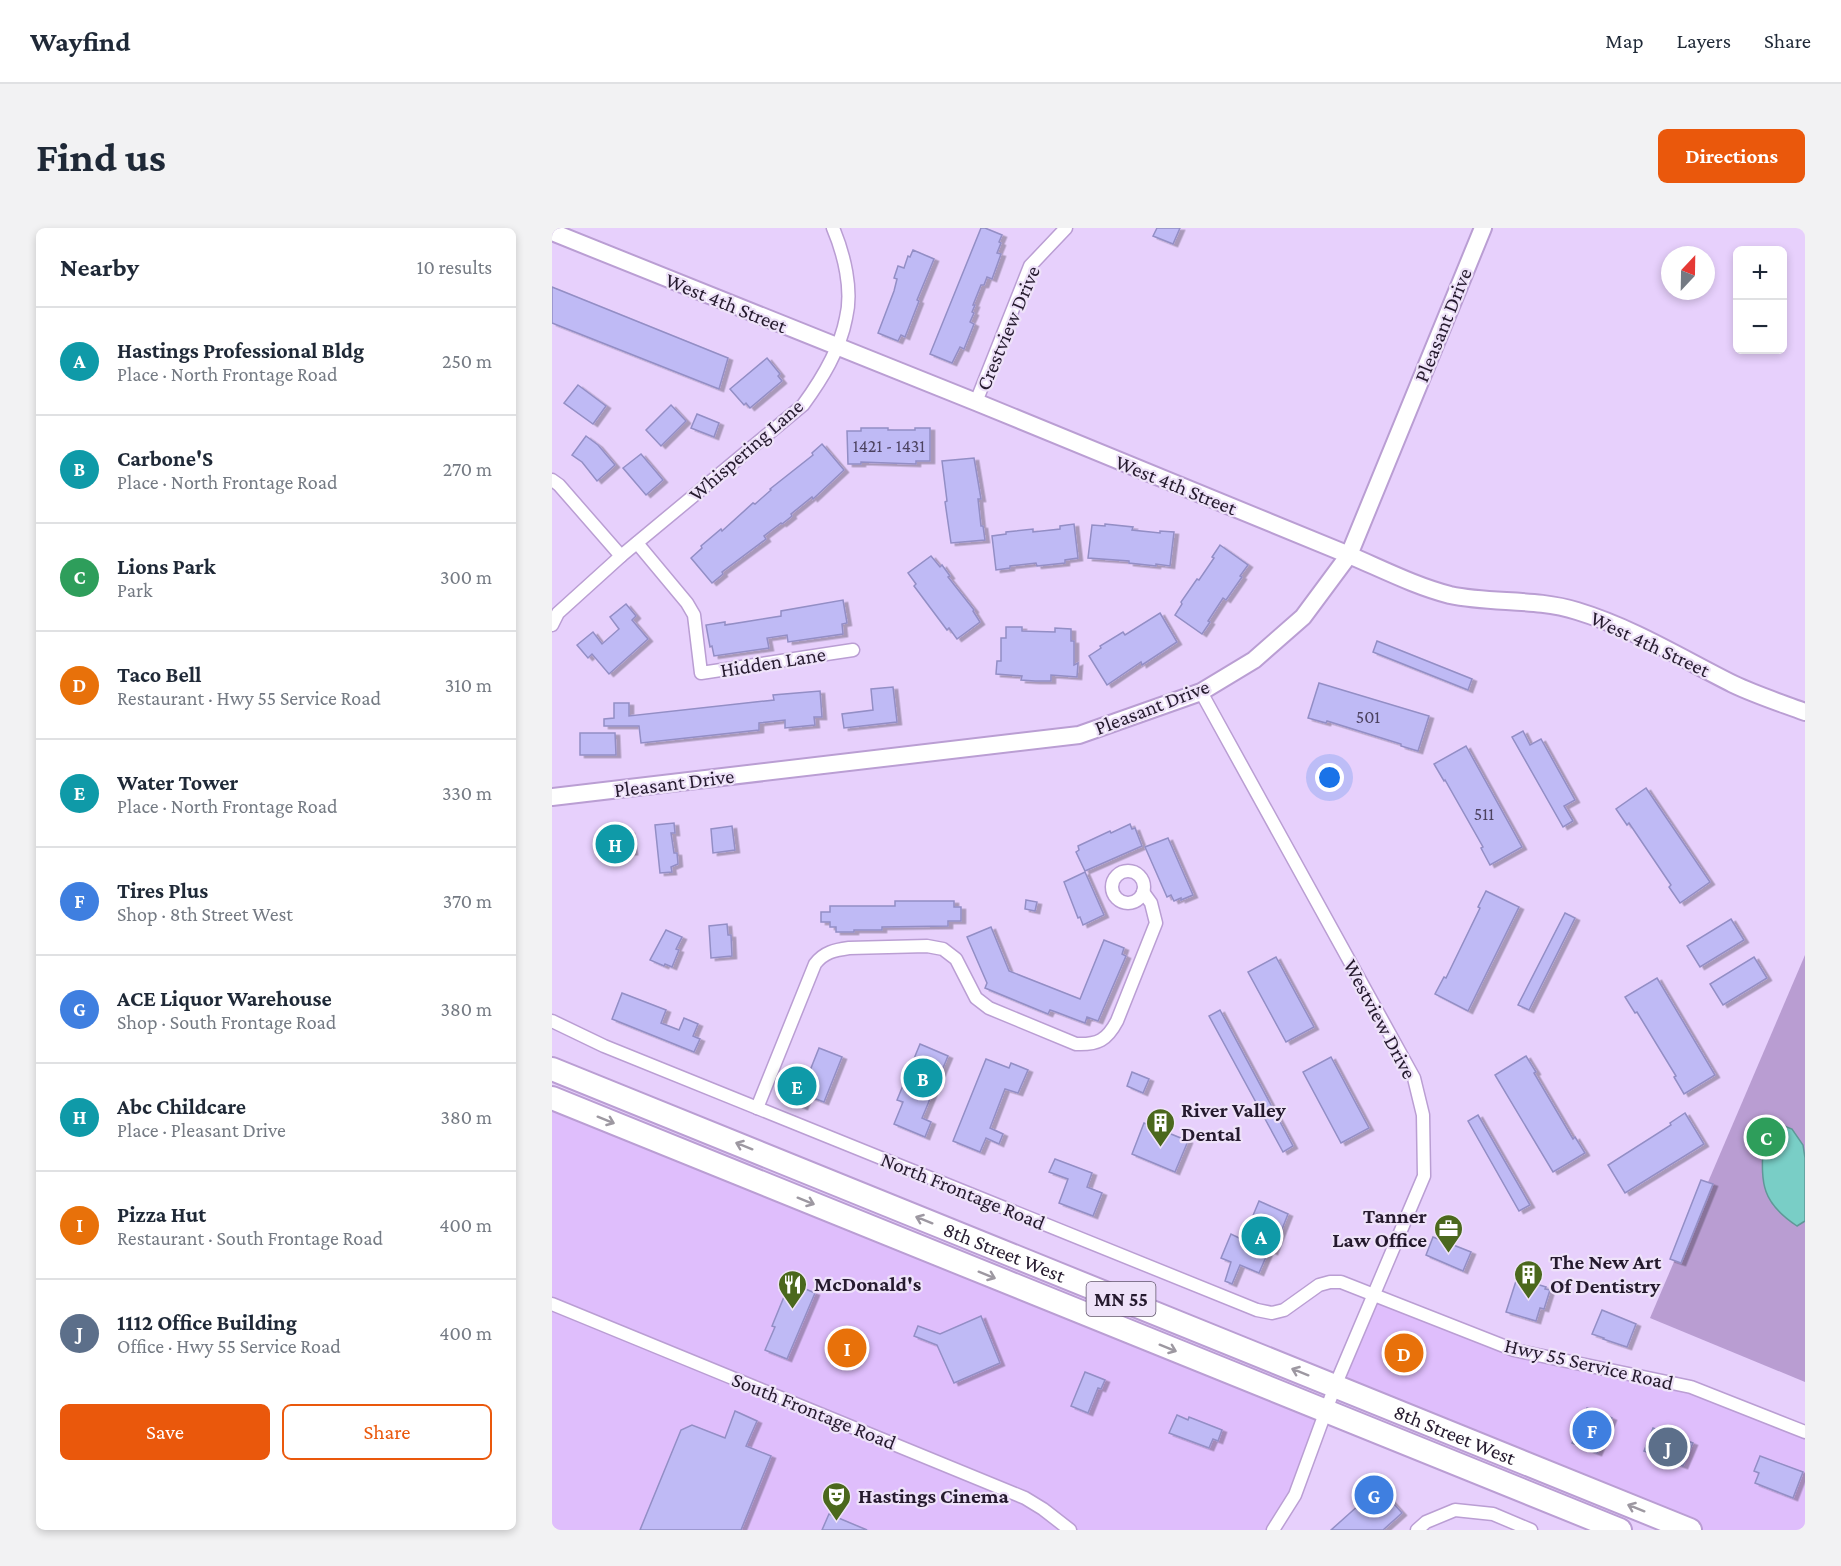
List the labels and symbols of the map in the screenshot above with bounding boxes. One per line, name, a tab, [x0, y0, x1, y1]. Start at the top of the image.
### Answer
north arrow	[1661, 246, 1715, 300]
street label: Crestview Drive	[971, 262, 1045, 394]
street label: Pleasant Drive	[1409, 264, 1477, 386]
street label: West 4th Street	[662, 268, 791, 339]
street label: Whispering Lane	[684, 394, 808, 506]
house number: 1421 - 1431	[853, 436, 925, 456]
street label: West 4th Street	[1112, 450, 1241, 521]
street label: West 4th Street	[1587, 606, 1714, 683]
street label: Hidden Lane	[719, 642, 827, 682]
street label: Pleasant Drive	[1091, 674, 1213, 740]
house number: 501	[1356, 707, 1380, 727]
your location	[1315, 763, 1344, 792]
street label: Pleasant Drive	[613, 764, 735, 802]
house number: 511	[1474, 804, 1494, 824]
pin: H	[596, 822, 634, 866]
street label: Westview Drive	[1338, 955, 1422, 1083]
pin: B	[904, 1056, 943, 1100]
pin: E	[778, 1064, 816, 1108]
place label: River Valley Dental	[1181, 1098, 1287, 1146]
building icon: River Valley Dental	[1144, 1106, 1176, 1148]
pin: C	[1746, 1114, 1786, 1160]
one-way arrow	[596, 1115, 615, 1126]
one-way arrow	[735, 1140, 753, 1151]
street label: North Frontage Road	[877, 1147, 1049, 1235]
one-way arrow	[797, 1196, 815, 1207]
place label: Tanner Law Office	[1332, 1204, 1428, 1252]
office icon: Tanner Law Office	[1432, 1212, 1464, 1254]
one-way arrow	[916, 1213, 934, 1224]
pin: A	[1242, 1214, 1280, 1258]
street label: 8th Street West	[940, 1217, 1070, 1288]
place label: The New Art Of Dentistry	[1550, 1250, 1662, 1298]
building icon: The New Art Of Dentistry	[1513, 1258, 1545, 1300]
restaurant icon: McDonald's	[777, 1268, 809, 1310]
one-way arrow	[977, 1270, 996, 1281]
place label: McDonald's	[814, 1272, 922, 1296]
road number: MN 55	[1086, 1282, 1156, 1316]
pin: I	[828, 1326, 866, 1370]
pin: D	[1384, 1330, 1424, 1376]
street label: Hwy 55 Service Road	[1502, 1333, 1676, 1395]
one-way arrow	[1158, 1343, 1177, 1354]
one-way arrow	[1291, 1366, 1309, 1377]
street label: South Frontage Road	[728, 1367, 900, 1455]
street label: 8th Street West	[1390, 1399, 1520, 1471]
pin: F	[1572, 1408, 1612, 1452]
pin: J	[1648, 1424, 1688, 1470]
pin: G	[1354, 1472, 1394, 1518]
theatre icon: Hastings Cinema	[821, 1480, 853, 1522]
place label: Hastings Cinema	[858, 1484, 1009, 1508]
one-way arrow	[1627, 1502, 1646, 1513]

